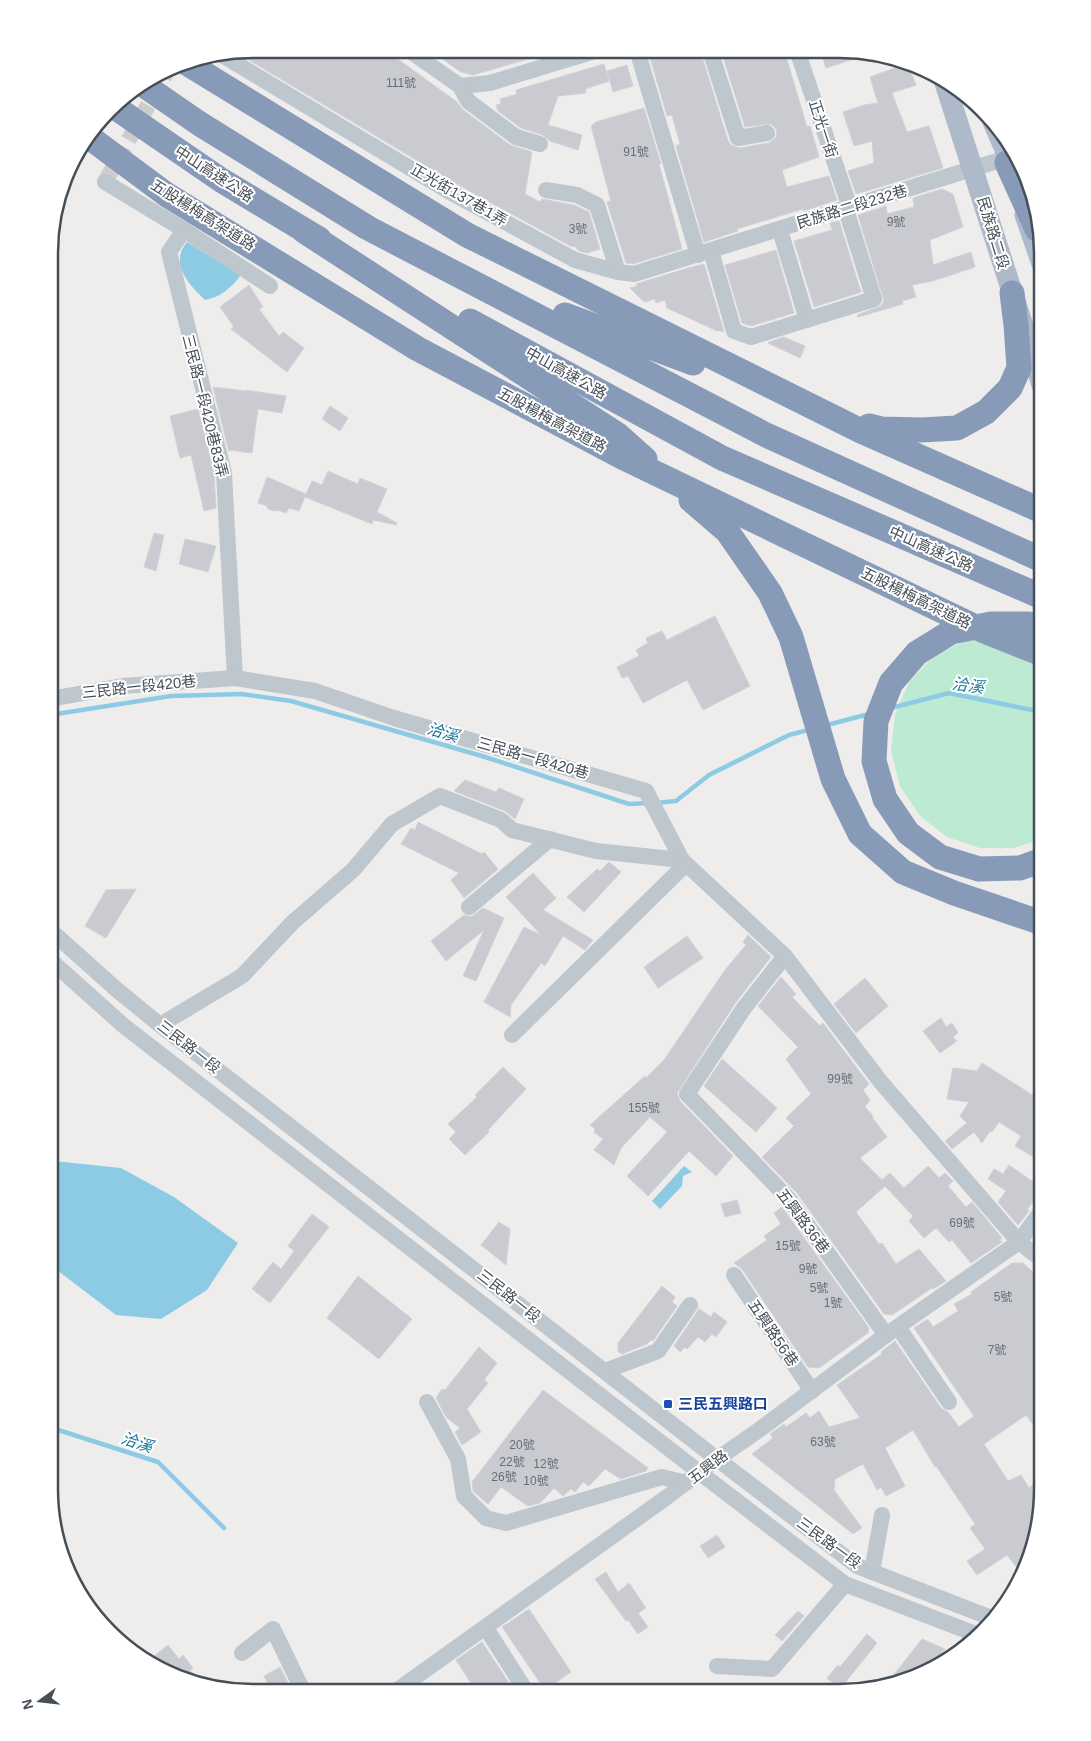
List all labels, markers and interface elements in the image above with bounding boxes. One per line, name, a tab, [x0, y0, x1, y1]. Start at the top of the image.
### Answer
house number: 111號	[386, 76, 416, 90]
street label: 正光一街	[806, 98, 841, 160]
street label: 中山高速公路	[172, 142, 257, 205]
house number: 91號	[623, 145, 649, 159]
street label: 正光街137巷1弄	[408, 160, 510, 229]
street label: 五股楊梅高架道路	[148, 176, 259, 254]
street label: 民族路二段232巷	[794, 182, 909, 231]
street label: 民族路二段	[974, 194, 1013, 271]
house number: 9號	[887, 215, 905, 229]
house number: 3號	[569, 222, 587, 236]
street label: 三民路一段420巷83弄	[179, 333, 231, 479]
street label: 中山高速公路	[523, 343, 610, 402]
street label: 五股楊梅高架道路	[495, 384, 609, 455]
street label: 中山高速公路	[887, 522, 976, 575]
street label: 五股楊梅高架道路	[859, 564, 974, 631]
street label: 三民路一段420巷	[81, 672, 197, 701]
water label: 洽溪	[951, 675, 987, 696]
water label: 洽溪	[425, 720, 463, 746]
street label: 三民路一段420巷	[476, 733, 591, 782]
street label: 三民路一段	[155, 1017, 224, 1076]
house number: 99號	[827, 1072, 853, 1086]
house number: 155號	[628, 1101, 660, 1115]
street label: 五興路36巷	[774, 1185, 833, 1256]
house number: 69號	[949, 1216, 975, 1230]
house number: 15號	[775, 1239, 801, 1253]
house number: 9號	[799, 1262, 817, 1276]
street label: 三民路一段	[475, 1266, 544, 1325]
house number: 5號	[810, 1281, 828, 1295]
house number: 5號	[994, 1290, 1012, 1304]
street label: 五興路56巷	[745, 1296, 802, 1369]
house number: 1號	[824, 1296, 842, 1310]
house number: 7號	[988, 1343, 1006, 1357]
place label: 三民五興路口	[678, 1395, 768, 1412]
marker: 三民五興路口	[662, 1398, 674, 1410]
water label: 洽溪	[119, 1429, 157, 1456]
house number: 63號	[810, 1435, 836, 1449]
house number: 20號	[509, 1438, 535, 1452]
street label: 五興路	[685, 1446, 731, 1487]
house number: 22號	[499, 1455, 525, 1469]
house number: 12號	[533, 1457, 559, 1471]
house number: 26號	[491, 1470, 517, 1484]
house number: 10號	[523, 1474, 549, 1488]
street label: 三民路一段	[794, 1514, 865, 1572]
north arrow	[15, 1676, 65, 1726]
text: N	[18, 1697, 36, 1711]

